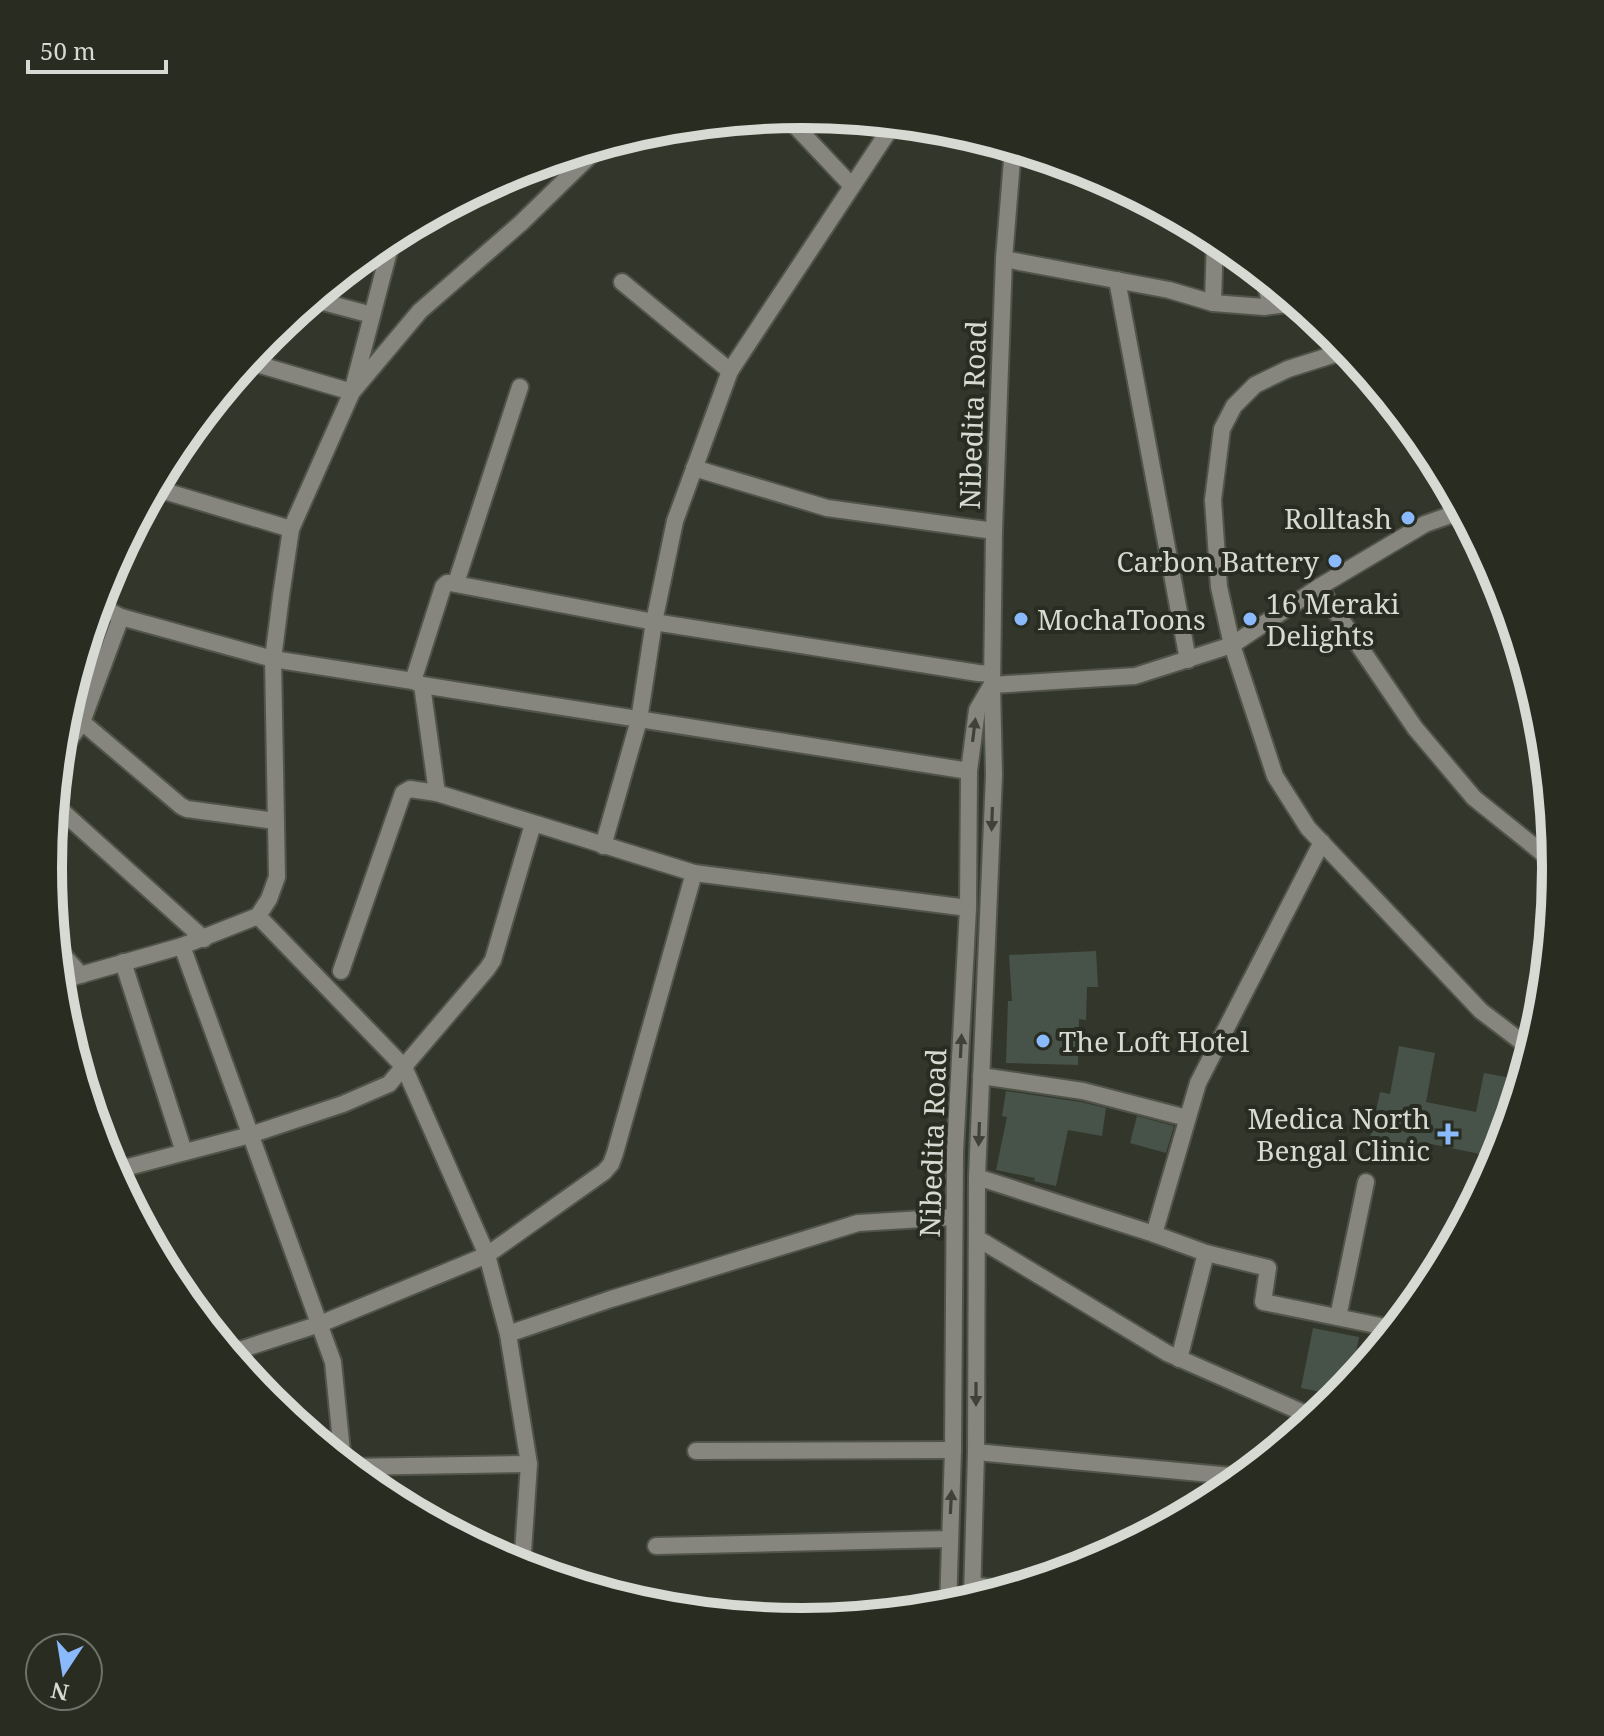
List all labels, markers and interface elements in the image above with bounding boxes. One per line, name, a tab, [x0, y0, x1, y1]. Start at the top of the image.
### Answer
scale bar	[28, 24, 166, 74]
text: 50 m	[40, 34, 96, 67]
street label: Nibedita Road	[950, 320, 994, 510]
place label: Rolltash	[1284, 499, 1392, 537]
marker: Rolltash	[1399, 509, 1417, 527]
place label: Carbon Battery	[1116, 542, 1319, 580]
marker: Carbon Battery	[1326, 552, 1344, 570]
place label: 16 Meraki Delights	[1266, 584, 1400, 654]
place label: MochaToons	[1037, 600, 1206, 638]
marker: MochaToons	[1012, 610, 1030, 628]
marker: 16 Meraki Delights	[1241, 610, 1259, 628]
one-way arrow	[968, 718, 981, 743]
one-way arrow	[985, 807, 998, 832]
place label: The Loft Hotel	[1059, 1022, 1249, 1060]
marker: The Loft Hotel	[1034, 1032, 1052, 1050]
one-way arrow	[954, 1033, 967, 1058]
street label: Nibedita Road	[910, 1048, 954, 1238]
place label: Medica North Bengal Clinic	[1247, 1099, 1430, 1169]
one-way arrow	[972, 1122, 985, 1147]
marker: Medica North Bengal Clinic	[1437, 1123, 1459, 1145]
one-way arrow	[970, 1382, 983, 1407]
one-way arrow	[944, 1489, 957, 1514]
north arrow	[24, 1632, 104, 1712]
text: N	[48, 1676, 71, 1709]

